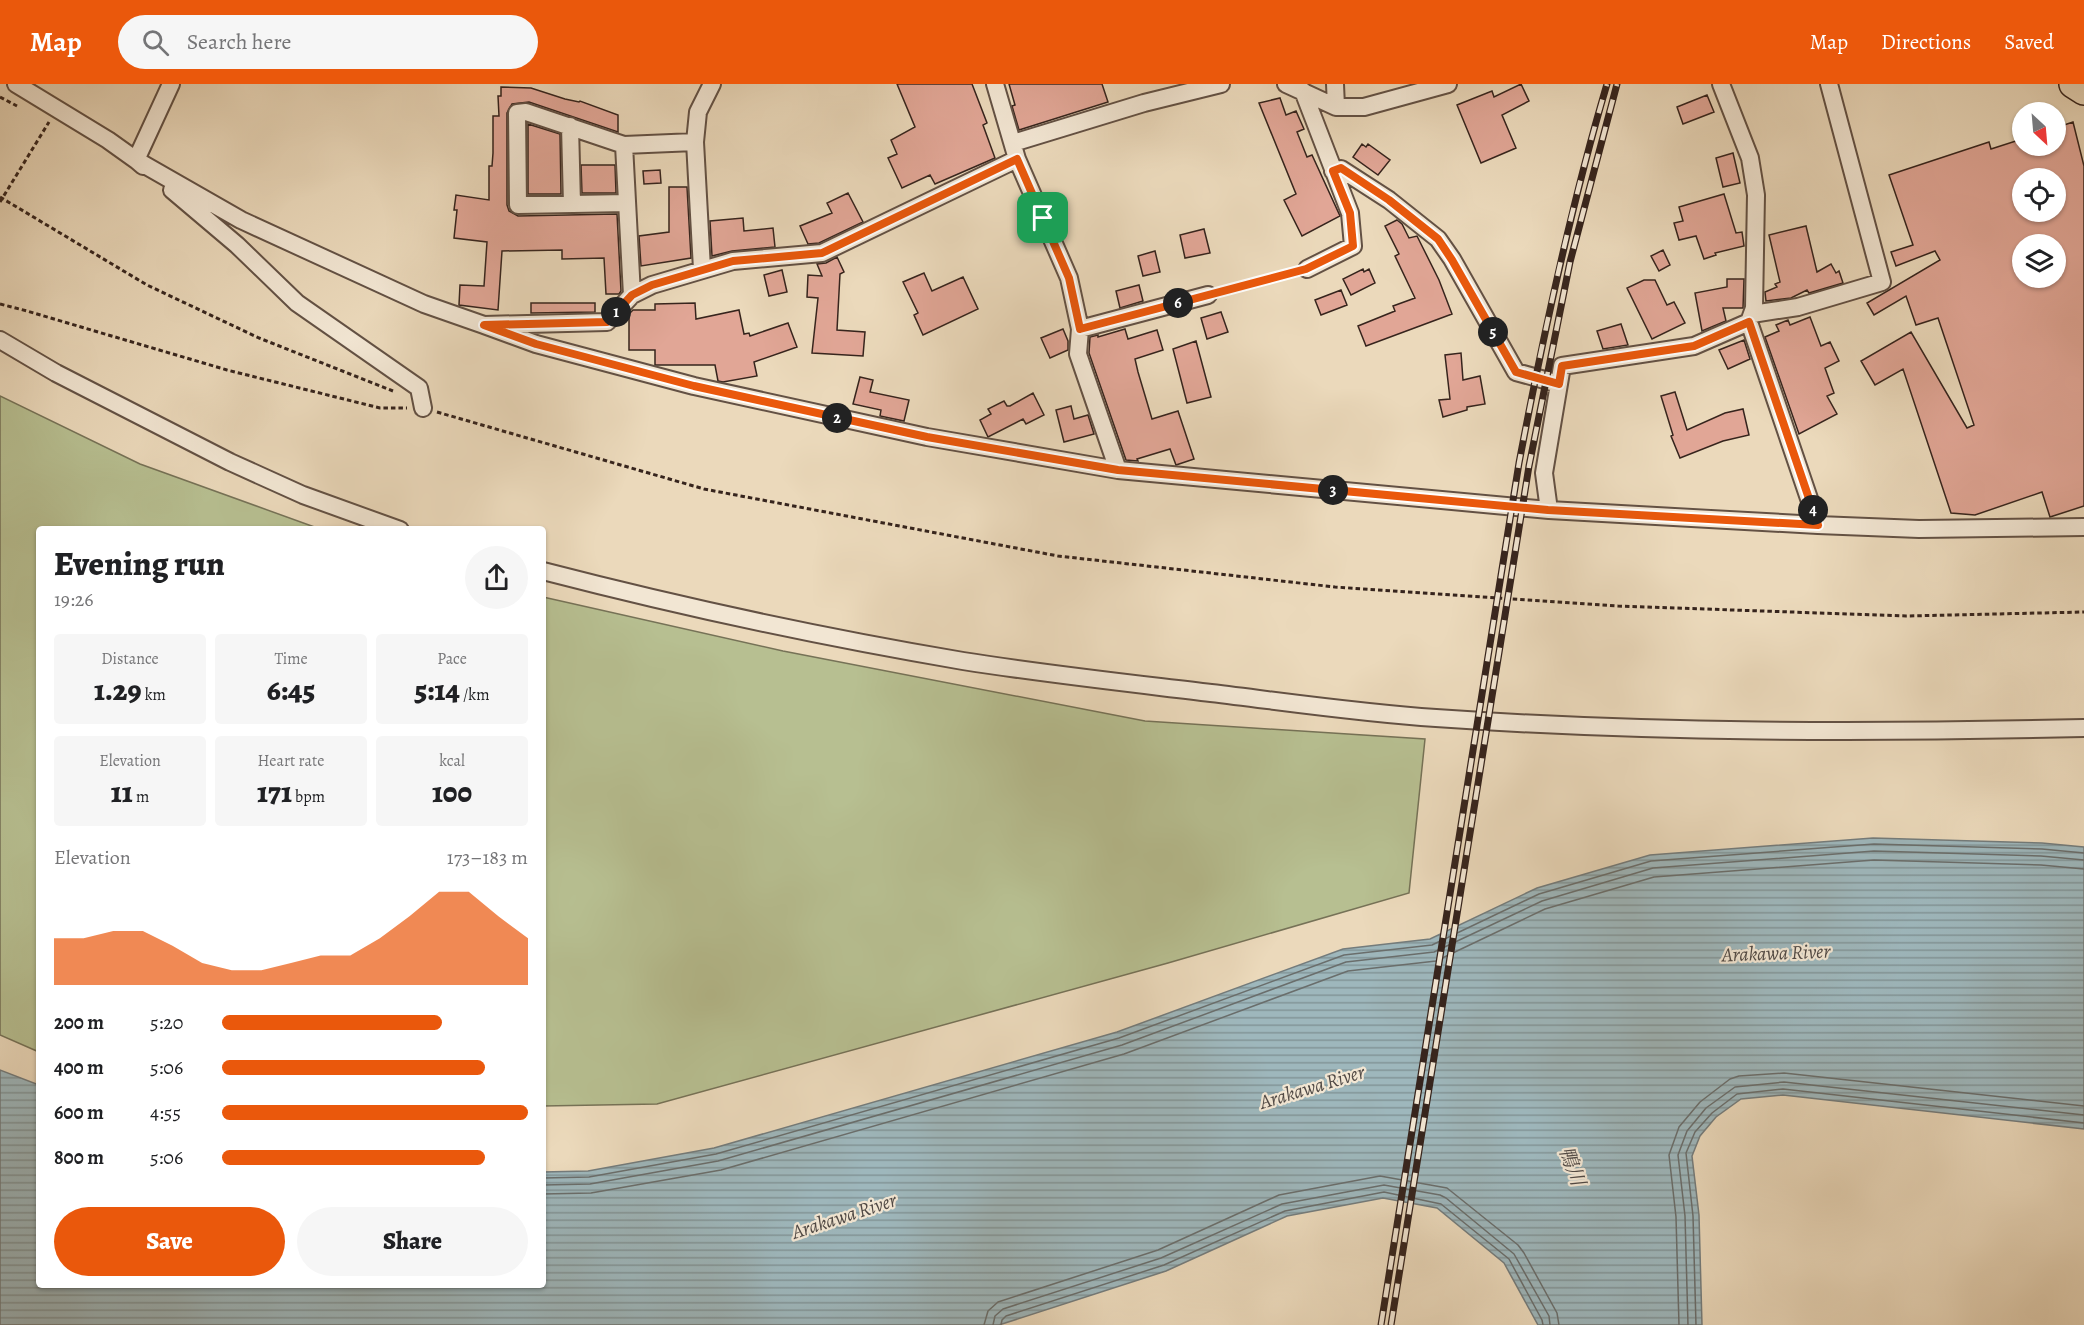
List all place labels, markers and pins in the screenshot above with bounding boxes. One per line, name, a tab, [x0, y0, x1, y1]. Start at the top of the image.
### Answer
pin	[1017, 192, 1068, 243]
pin: 6	[1163, 288, 1193, 318]
pin: 1	[601, 297, 631, 327]
pin: 5	[1478, 317, 1508, 347]
pin: 2	[822, 403, 852, 433]
pin: 3	[1318, 475, 1348, 505]
pin: 4	[1798, 495, 1828, 525]

